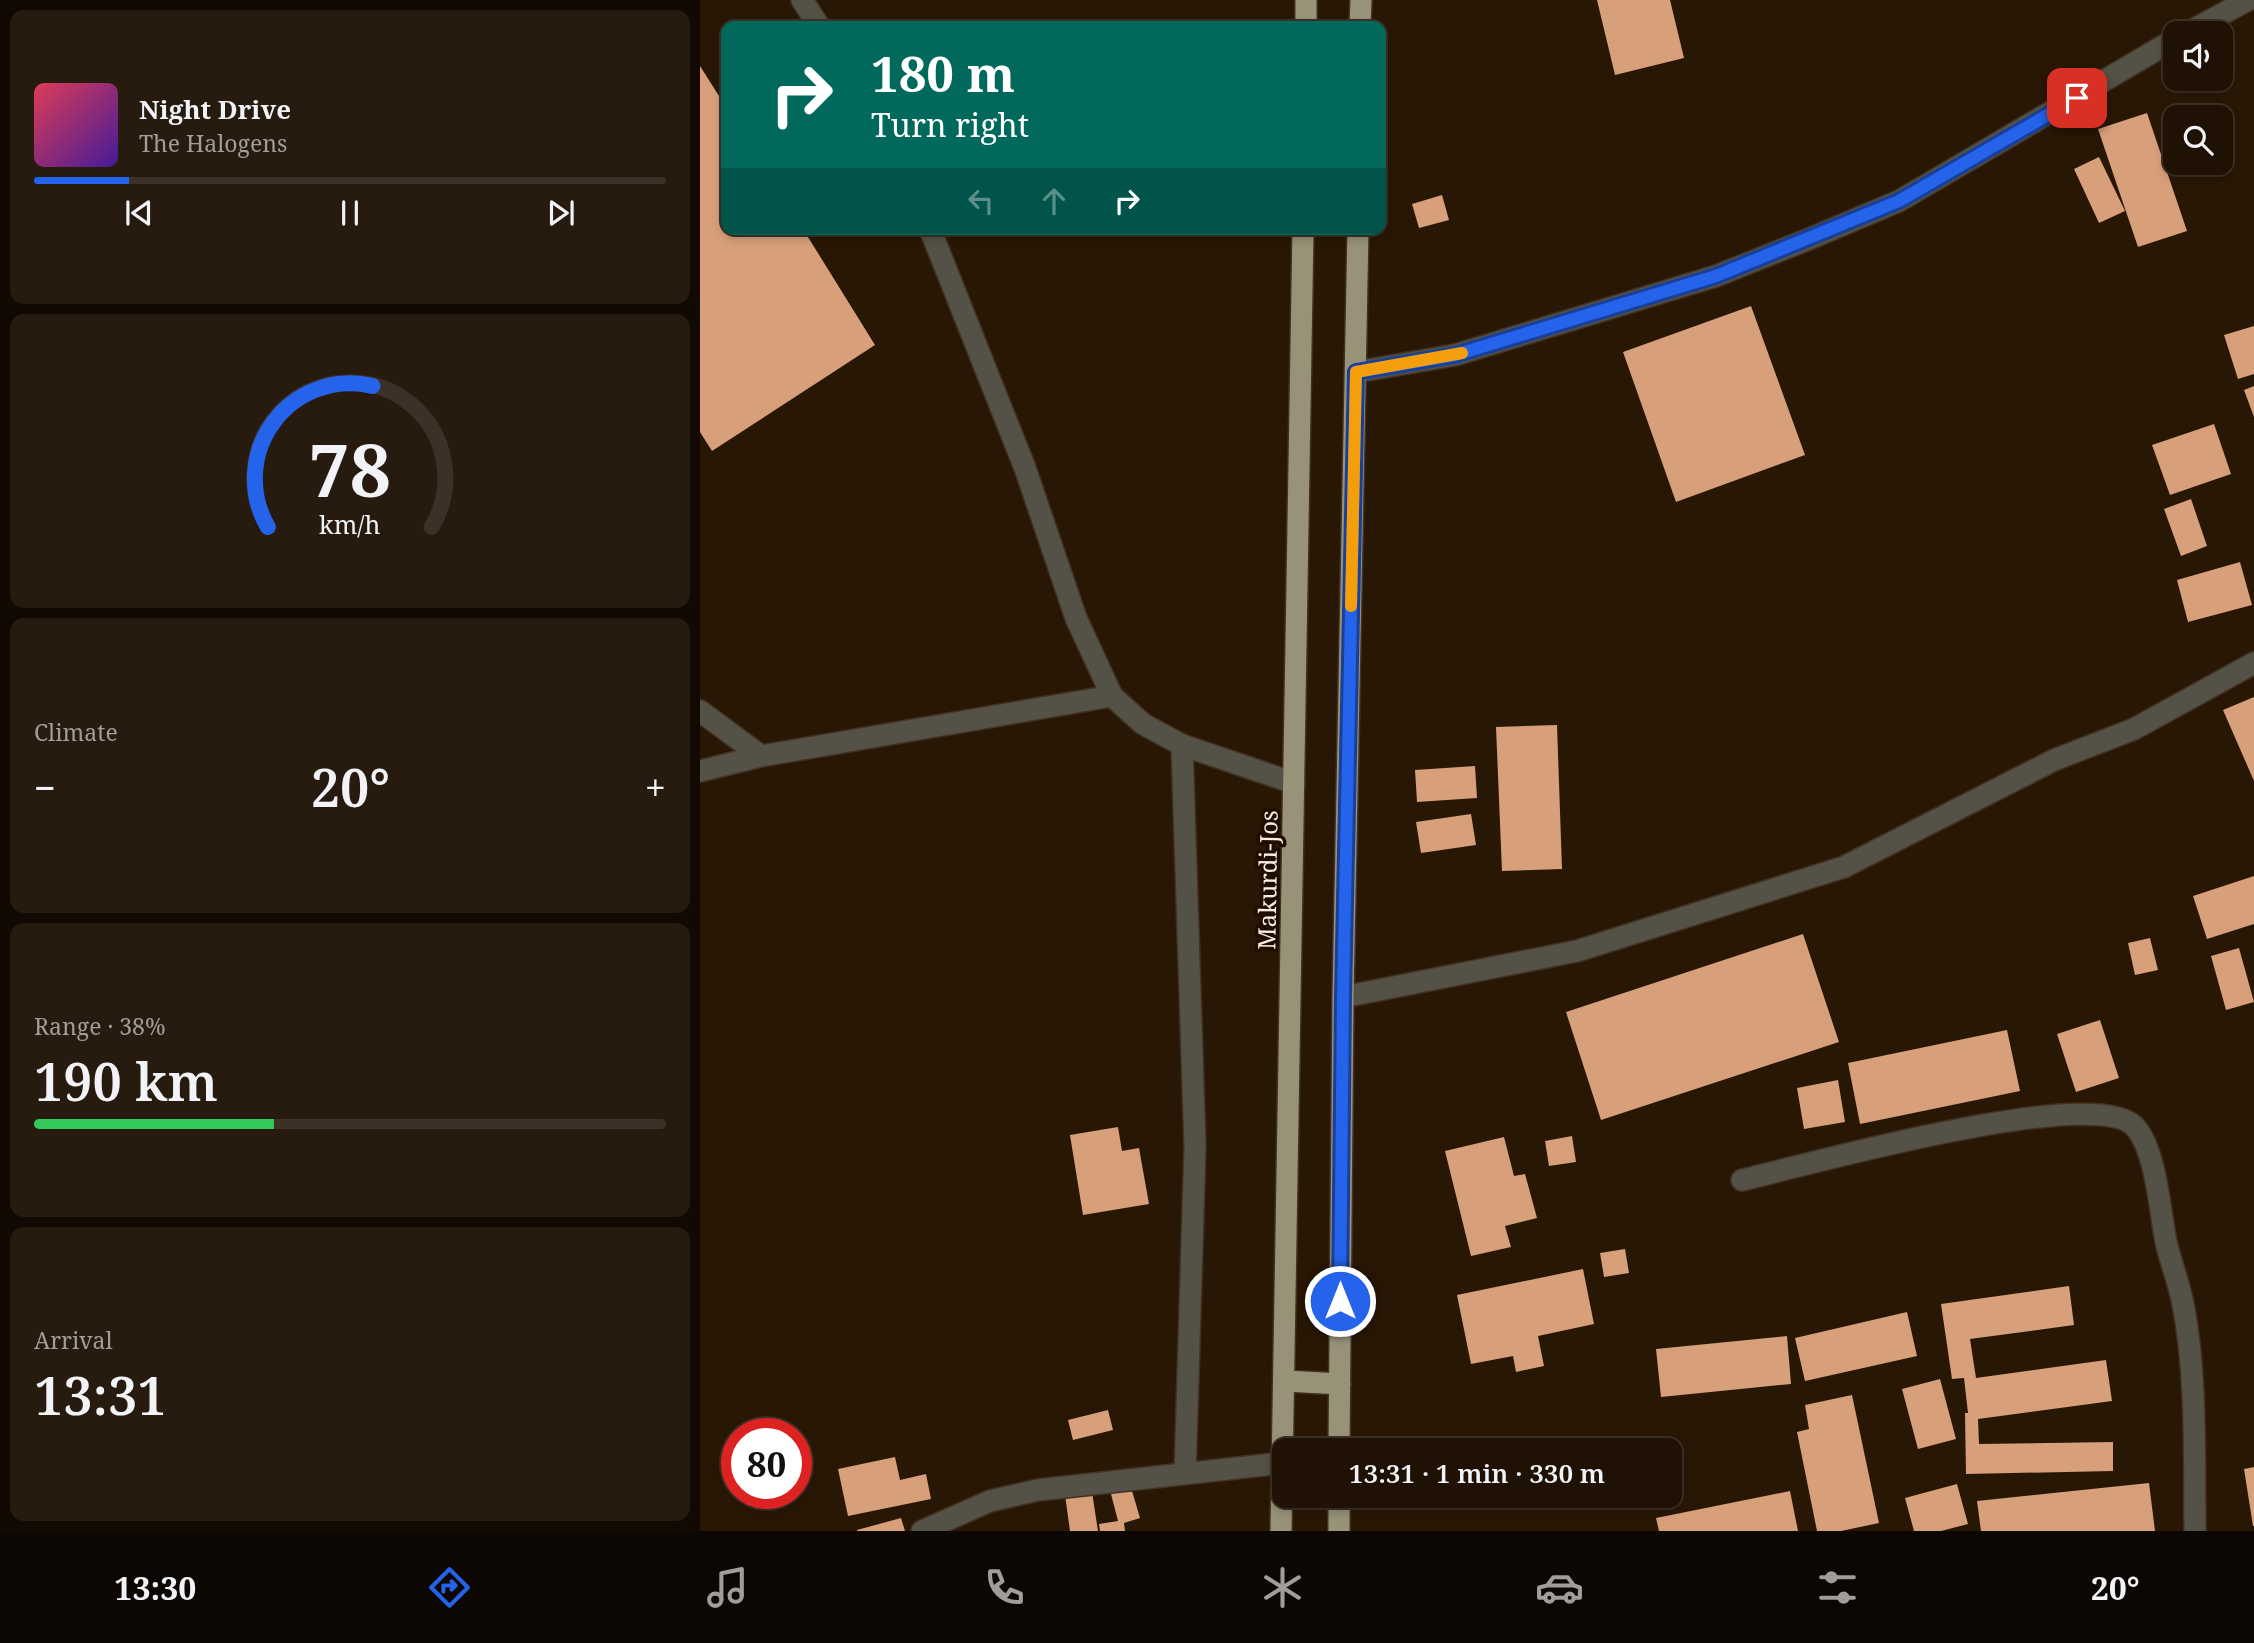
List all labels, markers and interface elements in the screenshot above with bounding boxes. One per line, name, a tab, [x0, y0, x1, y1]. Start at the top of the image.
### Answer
map controls	[2163, 21, 2233, 175]
button: sound	[2163, 21, 2233, 91]
text: 180 m	[871, 40, 1015, 106]
icon: right	[756, 49, 847, 140]
pin	[2047, 68, 2107, 128]
icon: arrive	[2058, 79, 2096, 117]
text: Night Drive	[139, 91, 291, 127]
text: Turn right	[871, 103, 1029, 146]
button: search	[2163, 105, 2233, 175]
text: The Halogens	[139, 127, 287, 159]
icon: left	[962, 182, 1000, 220]
icon: ahead	[1035, 182, 1073, 220]
icon: right	[1108, 182, 1146, 220]
icon: previous	[120, 194, 158, 232]
icon: pause	[331, 194, 369, 232]
icon: next	[542, 194, 580, 232]
text: 78	[309, 420, 391, 519]
text: km/h	[319, 507, 381, 541]
text: Climate	[34, 716, 118, 748]
text: 20°	[311, 751, 390, 822]
text: −	[34, 761, 56, 813]
text: +	[645, 761, 666, 813]
street label: Makurdi-Jos	[1249, 810, 1285, 950]
text: Range · 38%	[34, 1010, 166, 1042]
text: 190 km	[34, 1045, 218, 1116]
position arrow	[1303, 1264, 1377, 1338]
text: Arrival	[34, 1324, 113, 1356]
text: 13:31	[34, 1359, 167, 1430]
speed limit sign: 80	[721, 1418, 812, 1509]
text: 13:31 · 1 min · 330 m	[1349, 1455, 1605, 1491]
icon: directions	[425, 1563, 474, 1612]
icon: music	[703, 1563, 752, 1612]
icon: phone	[980, 1563, 1029, 1612]
icon: climate	[1258, 1563, 1307, 1612]
icon: car	[1535, 1563, 1584, 1612]
icon: filters	[1813, 1563, 1862, 1612]
text: 13:30	[114, 1566, 196, 1609]
text: 20°	[2091, 1566, 2140, 1609]

